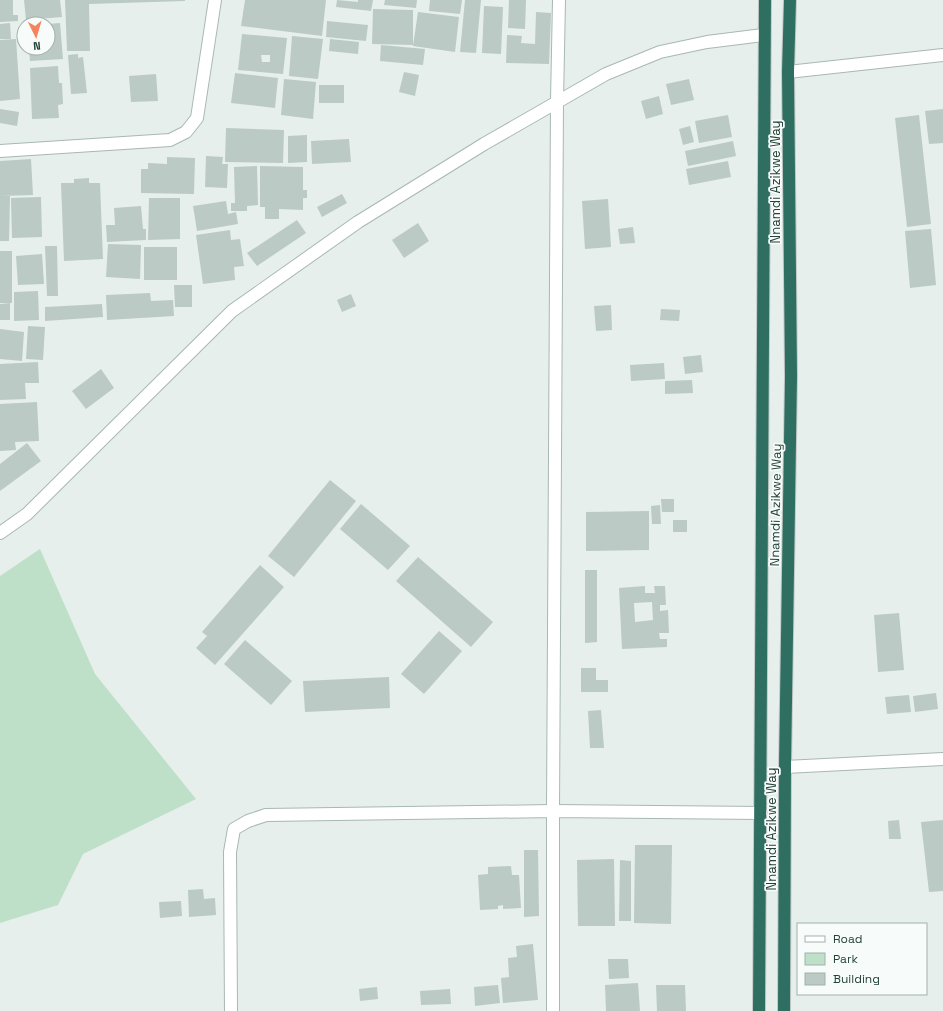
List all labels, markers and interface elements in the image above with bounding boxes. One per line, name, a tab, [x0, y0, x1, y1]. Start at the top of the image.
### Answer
north arrow	[16, 16, 56, 56]
text: N	[33, 39, 41, 53]
street label: Nnamdi Azikwe Way	[767, 121, 784, 243]
street label: Nnamdi Azikwe Way	[766, 443, 785, 567]
street label: Nnamdi Azikwe Way	[763, 768, 780, 890]
legend	[797, 923, 927, 995]
text: Road	[833, 931, 862, 947]
text: Park	[833, 951, 858, 967]
text: Building	[833, 971, 880, 987]

